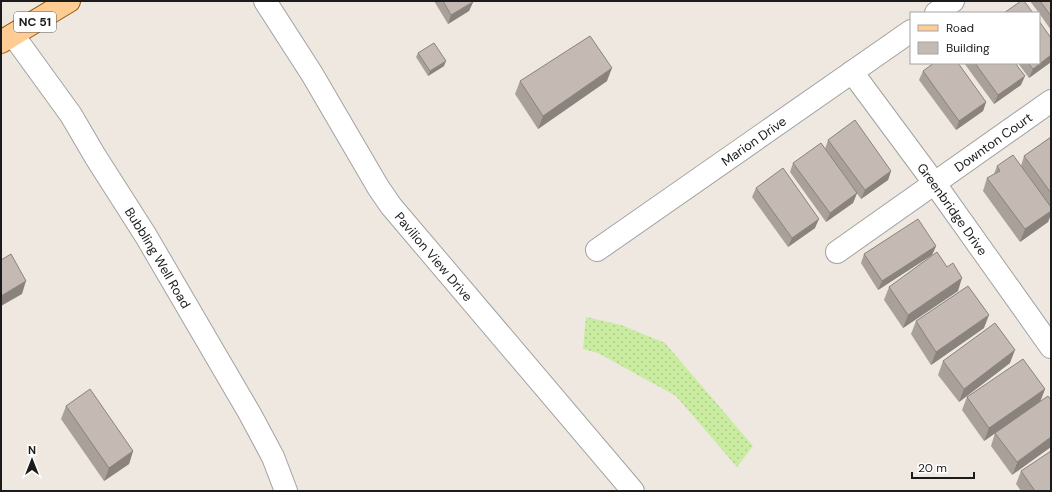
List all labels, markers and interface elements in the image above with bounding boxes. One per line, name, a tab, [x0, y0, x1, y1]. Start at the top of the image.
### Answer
road number: NC 51	[14, 12, 56, 32]
legend	[910, 12, 1040, 64]
text: Road	[946, 20, 974, 36]
text: Building	[946, 40, 990, 56]
street label: Downton Court	[951, 109, 1036, 176]
street label: Marion Drive	[718, 113, 790, 170]
street label: Greenbridge Drive	[913, 160, 991, 259]
street label: Bubbling Well Road	[121, 204, 194, 311]
street label: Pavilion View Drive	[391, 209, 476, 305]
north arrow	[12, 440, 52, 480]
text: N	[28, 443, 36, 457]
scale bar	[912, 454, 974, 480]
text: 20 m	[918, 460, 947, 476]

